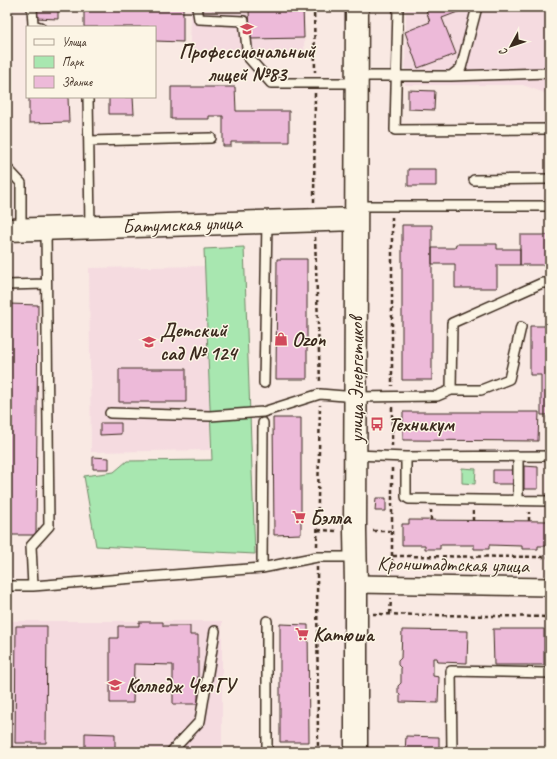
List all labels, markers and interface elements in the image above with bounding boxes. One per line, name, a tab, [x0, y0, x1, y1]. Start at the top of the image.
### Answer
school or university icon: Профессиональный лицей №83	[239, 21, 255, 37]
legend	[26, 26, 156, 98]
north arrow	[491, 26, 531, 66]
text: Улица	[62, 34, 87, 50]
place label: Профессиональный лицей №83	[179, 39, 317, 87]
text: С	[495, 45, 510, 59]
text: Парк	[62, 54, 85, 70]
text: Здание	[62, 74, 93, 90]
street label: Батумская улица	[122, 210, 243, 239]
street label: улица Энергетиков	[344, 314, 369, 444]
place label: Детский сад № 124	[160, 318, 240, 366]
place label: Ozon	[292, 327, 326, 352]
shop icon: Ozon	[273, 331, 289, 347]
school or university icon: Детский сад № 124	[141, 334, 157, 350]
place label: Техникум	[388, 412, 455, 437]
bus stop icon: Техникум	[369, 416, 385, 432]
place label: Бэлла	[310, 505, 353, 530]
supermarket icon: Бэлла	[291, 509, 307, 525]
street label: Кронштадтская улица	[377, 551, 530, 578]
place label: Катюша	[313, 622, 376, 647]
supermarket icon: Катюша	[294, 626, 310, 642]
place label: Колледж ЧелГУ	[126, 673, 238, 698]
school or university icon: Колледж ЧелГУ	[107, 677, 123, 693]

